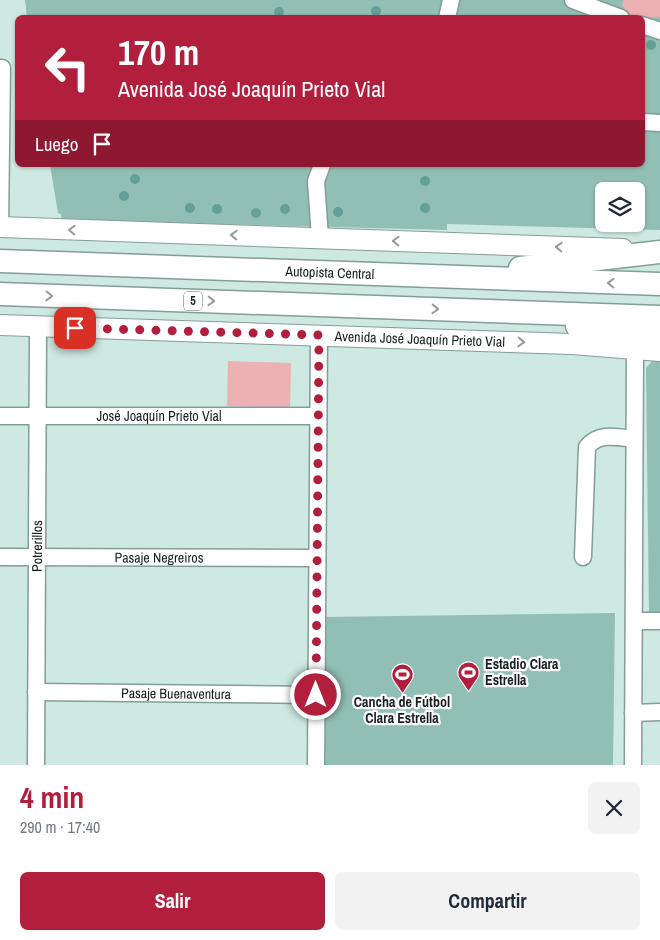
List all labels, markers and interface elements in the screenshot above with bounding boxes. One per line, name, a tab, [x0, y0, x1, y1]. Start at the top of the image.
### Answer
text: 170 m	[118, 29, 199, 76]
icon: left	[35, 35, 100, 100]
text: Avenida José Joaquín Prieto Vial	[118, 74, 385, 104]
icon: arrive	[88, 130, 116, 158]
text: Luego	[35, 131, 78, 157]
map controls	[595, 182, 645, 232]
button: layers	[595, 182, 645, 232]
one-way arrow	[67, 224, 75, 235]
one-way arrow	[230, 230, 238, 241]
one-way arrow	[392, 236, 400, 246]
one-way arrow	[555, 241, 563, 252]
street label: Autopista Central	[284, 262, 375, 283]
one-way arrow	[607, 277, 615, 288]
one-way arrow	[45, 290, 53, 301]
road number: 5	[184, 292, 202, 310]
one-way arrow	[207, 296, 215, 307]
one-way arrow	[432, 304, 439, 314]
pin	[54, 307, 96, 349]
icon: arrive	[61, 314, 89, 342]
street label: Avenida José Joaquín Prieto Vial	[333, 327, 505, 351]
one-way arrow	[518, 337, 525, 347]
street label: José Joaquín Prieto Vial	[96, 407, 222, 425]
street label: Potrerillos	[28, 520, 46, 572]
street label: Pasaje Negreiros	[115, 548, 204, 567]
place label: Estadio Clara Estrella	[485, 655, 559, 689]
sports icon: Estadio Clara Estrella	[457, 660, 481, 691]
sports icon: Cancha de Fútbol Clara Estrella	[390, 662, 414, 693]
position arrow	[289, 668, 341, 720]
street label: Pasaje Buenaventura	[121, 684, 232, 703]
place label: Cancha de Fútbol Clara Estrella	[354, 693, 450, 727]
text: 4 min	[20, 777, 84, 817]
button: close	[588, 782, 640, 834]
text: 290 m · 17:40	[20, 816, 100, 838]
button: Salir	[20, 872, 325, 930]
button: Compartir	[335, 872, 640, 930]

